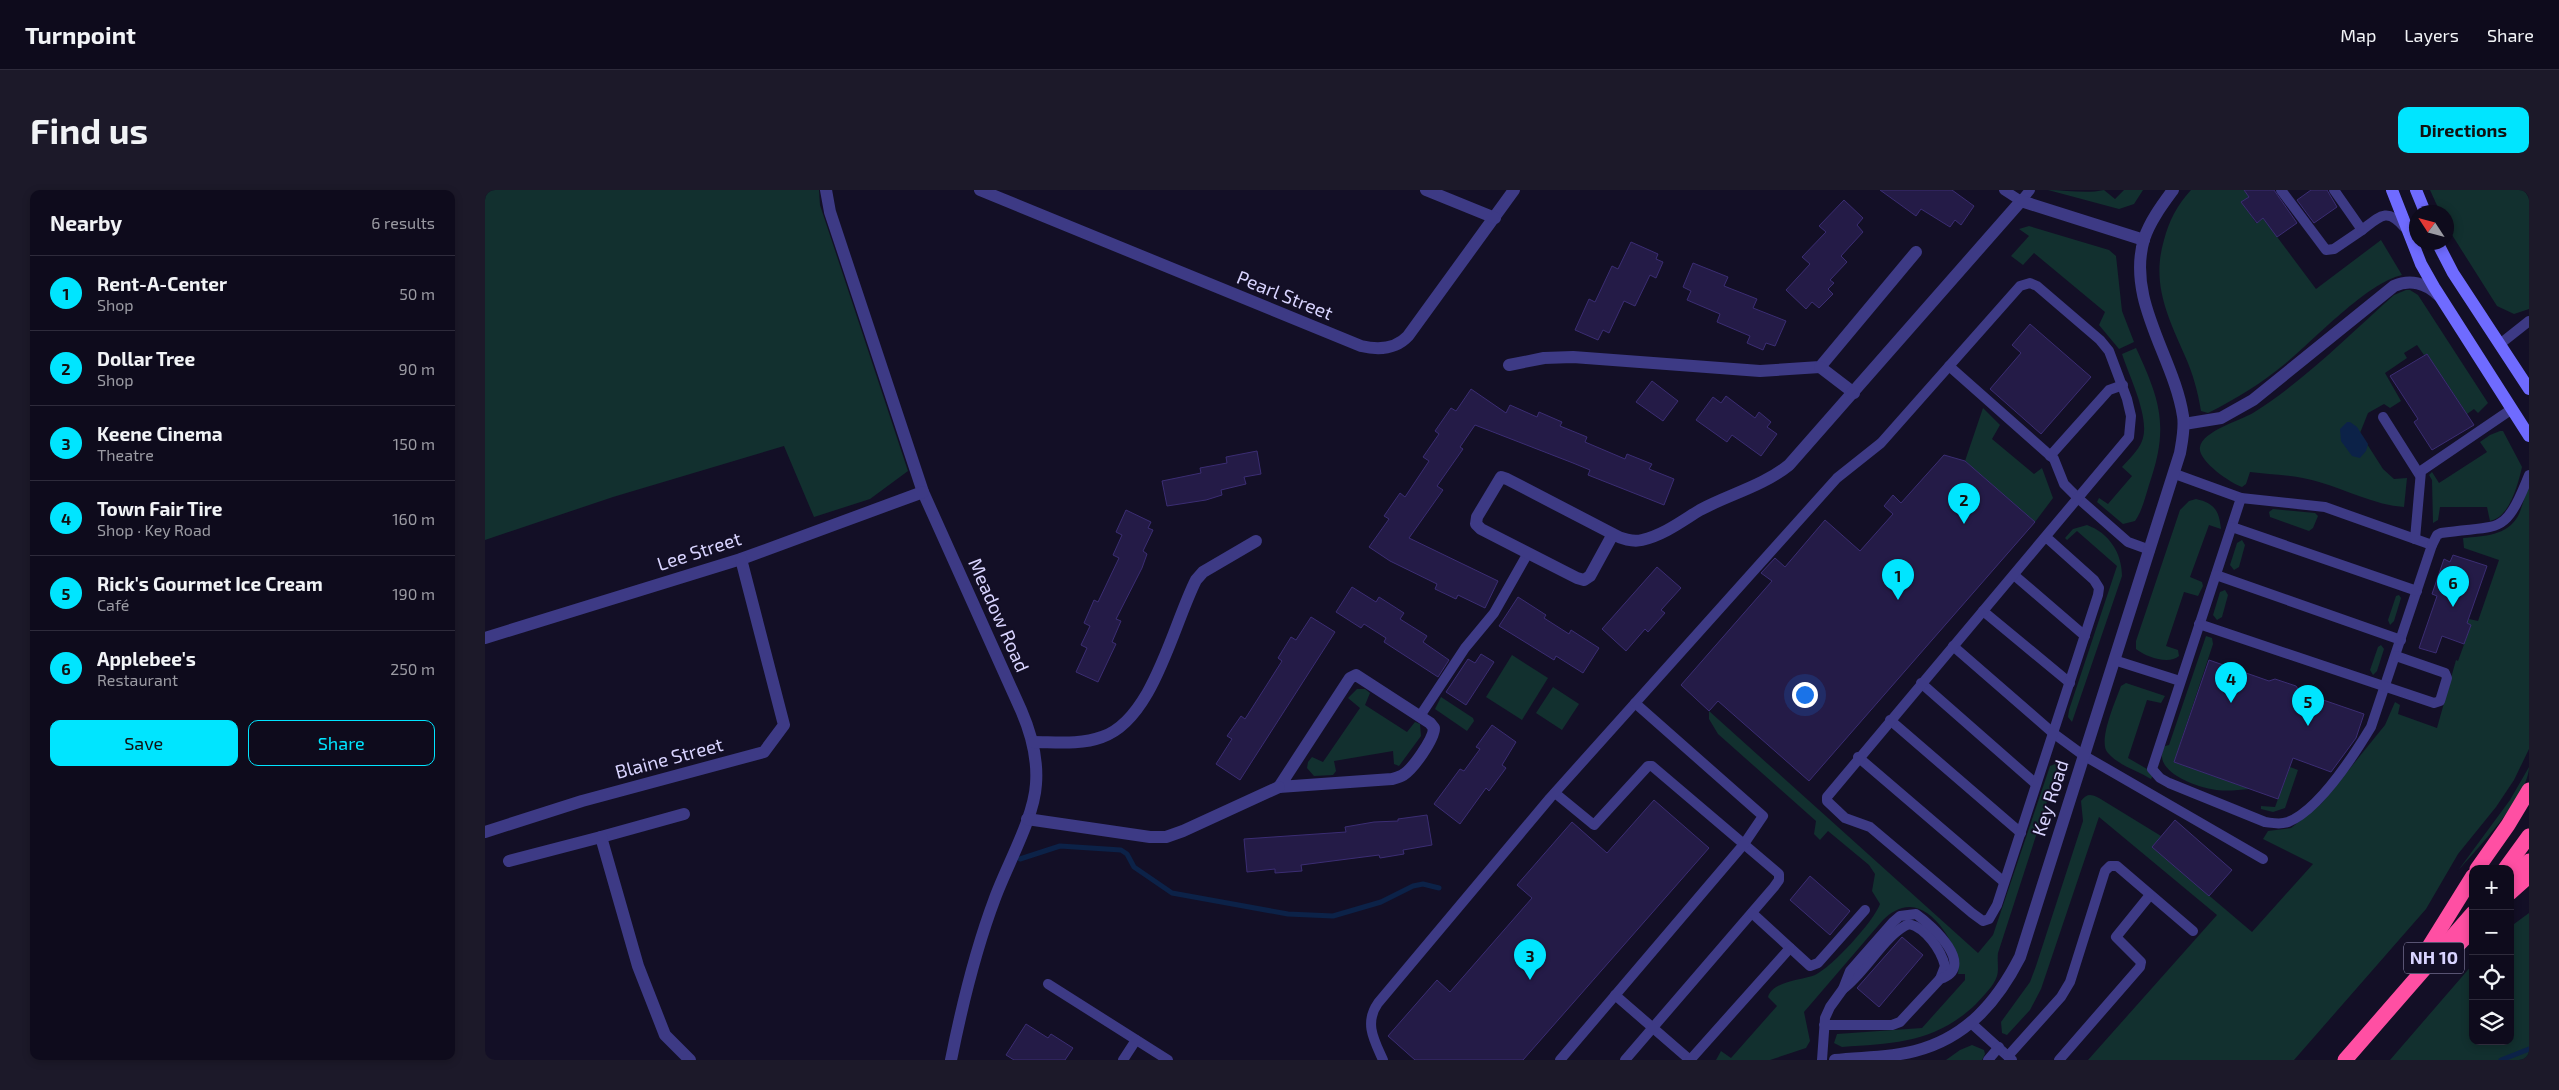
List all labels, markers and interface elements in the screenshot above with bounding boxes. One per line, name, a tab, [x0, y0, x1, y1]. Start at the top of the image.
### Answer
text: Turnpoint	[25, 20, 136, 49]
text: Map	[2340, 24, 2376, 46]
text: Layers	[2404, 24, 2459, 46]
text: Share	[2487, 24, 2534, 46]
button: Directions	[2398, 107, 2529, 153]
text: Find us	[30, 109, 148, 151]
north arrow	[2409, 205, 2454, 250]
text: Nearby	[50, 210, 122, 235]
text: 6 results	[371, 213, 435, 232]
street label: Pearl Street	[1234, 265, 1337, 324]
text: Rent-A-Center	[97, 272, 227, 295]
text: 1	[63, 284, 69, 303]
text: 50 m	[399, 284, 435, 303]
text: Shop	[97, 295, 134, 314]
text: Dollar Tree	[97, 347, 195, 370]
text: 2	[61, 359, 71, 378]
text: 90 m	[399, 359, 435, 378]
text: Shop	[97, 370, 134, 389]
text: Keene Cinema	[97, 422, 223, 445]
text: 3	[61, 434, 71, 453]
text: 150 m	[393, 434, 435, 453]
text: Theatre	[97, 445, 154, 464]
pin: 2	[1948, 483, 1980, 524]
text: Town Fair Tire	[97, 497, 222, 520]
text: 4	[61, 509, 71, 528]
text: 160 m	[392, 509, 435, 528]
text: Shop · Key Road	[97, 520, 211, 539]
street label: Lee Street	[654, 526, 744, 575]
street label: Meadow Road	[964, 554, 1035, 675]
pin: 1	[1882, 559, 1914, 600]
pin: 6	[2437, 566, 2469, 607]
text: Rick's Gourmet Ice Cream	[97, 572, 323, 595]
text: 5	[62, 584, 70, 603]
text: 190 m	[392, 584, 435, 603]
text: Café	[97, 595, 129, 614]
text: Applebee's	[97, 647, 196, 670]
text: 6	[61, 659, 71, 678]
text: 250 m	[390, 659, 435, 678]
pin: 4	[2215, 662, 2247, 703]
text: Restaurant	[97, 670, 178, 689]
your location	[1792, 682, 1818, 708]
pin: 5	[2292, 685, 2324, 726]
button: Save	[50, 720, 238, 766]
button: Share	[248, 720, 435, 766]
street label: Blaine Street	[612, 732, 725, 783]
street label: Key Road	[2026, 757, 2073, 839]
map controls	[2469, 865, 2514, 1045]
button: +	[2469, 865, 2514, 910]
button: −	[2469, 910, 2514, 955]
pin: 3	[1514, 939, 1546, 980]
road number: NH 10	[2404, 942, 2464, 974]
button: locate	[2469, 955, 2514, 1000]
button: layers	[2469, 1000, 2514, 1045]

